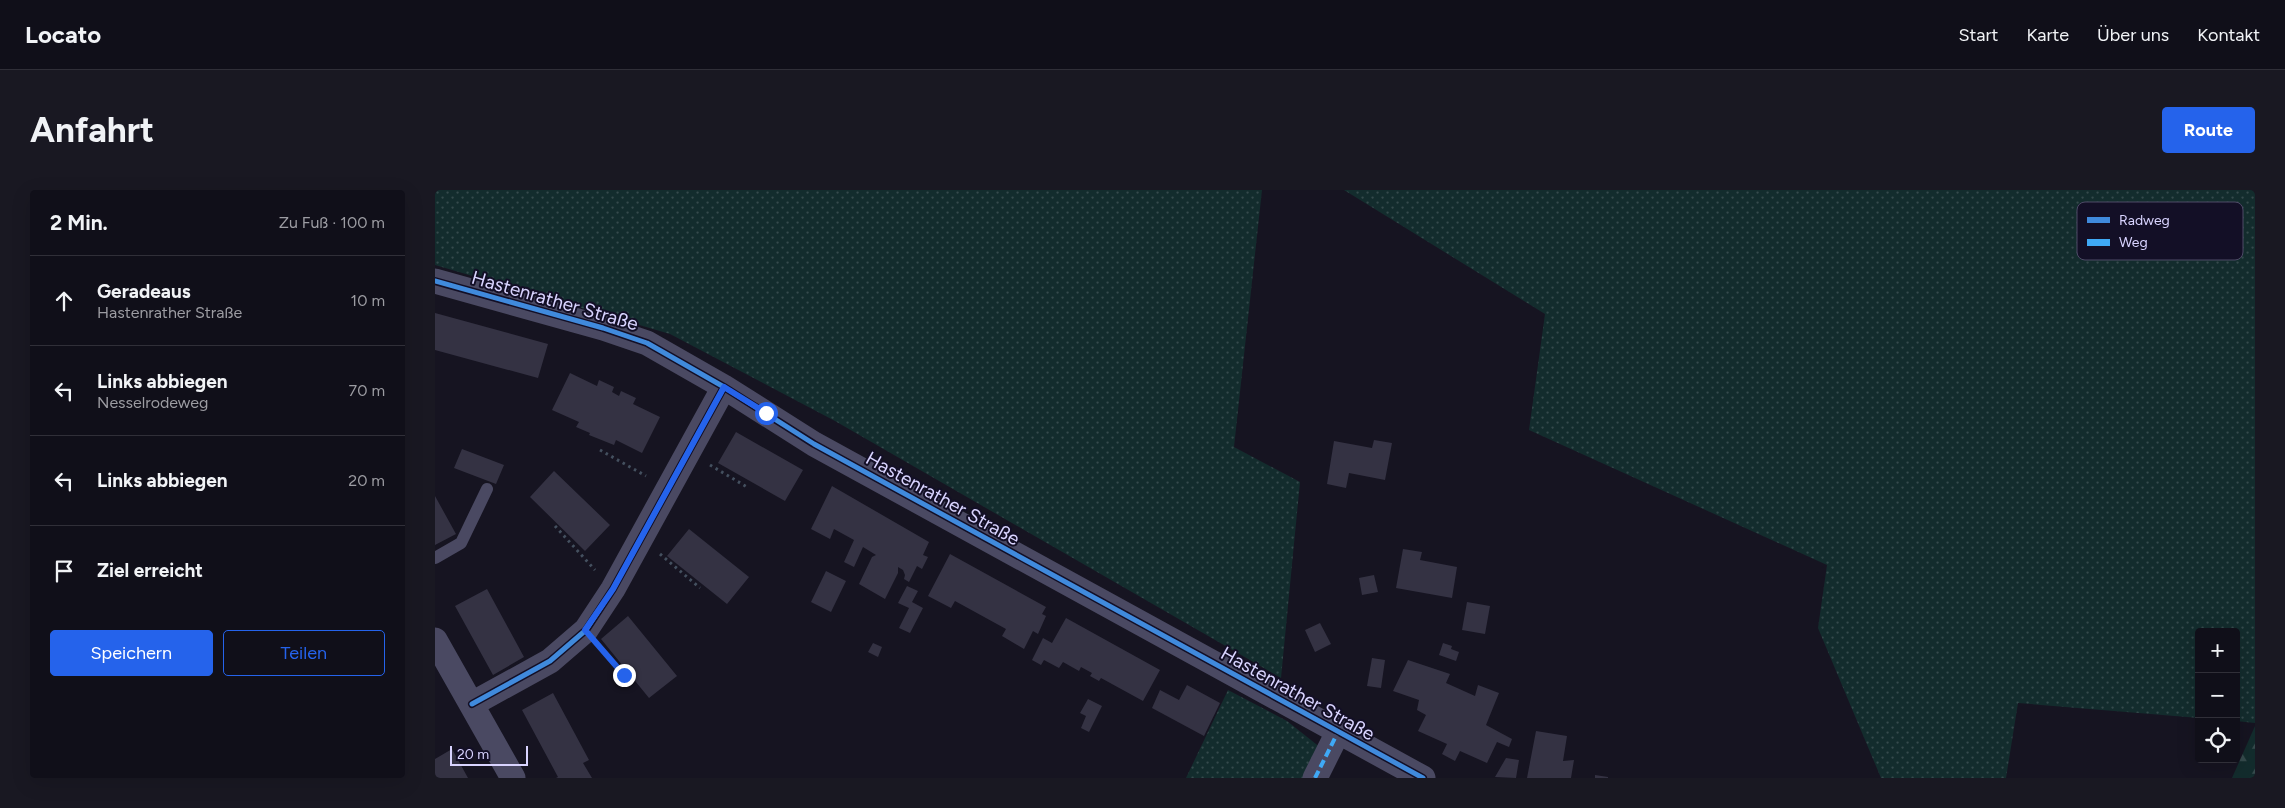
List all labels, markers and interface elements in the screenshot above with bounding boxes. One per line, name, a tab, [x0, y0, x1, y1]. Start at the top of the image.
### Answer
text: Locato	[25, 20, 101, 49]
text: Start	[1959, 24, 1998, 46]
text: Karte	[2026, 24, 2069, 46]
text: Über uns	[2097, 24, 2169, 46]
text: Kontakt	[2197, 24, 2260, 46]
button: Route	[2162, 107, 2255, 153]
text: Anfahrt	[30, 109, 154, 151]
legend	[2077, 202, 2243, 260]
text: 2 Min.	[50, 210, 108, 235]
text: Radweg	[2119, 212, 2170, 229]
text: Zu Fuß · 100 m	[279, 213, 385, 232]
text: Weg	[2119, 234, 2148, 251]
street label: Hastenrather Straße	[469, 266, 641, 335]
text: Geradeaus	[97, 280, 191, 303]
icon: ahead	[50, 287, 78, 315]
text: 10 m	[351, 291, 385, 310]
text: Hastenrather Straße	[97, 303, 242, 322]
text: Links abbiegen	[97, 370, 228, 393]
icon: left	[50, 377, 78, 405]
text: 70 m	[349, 381, 385, 400]
text: Nesselrodeweg	[97, 393, 208, 412]
route start	[755, 402, 778, 425]
street label: Hastenrather Straße	[862, 447, 1024, 550]
icon: left	[50, 467, 78, 495]
text: Links abbiegen	[97, 469, 228, 492]
text: 20 m	[348, 471, 385, 490]
icon: arrive	[50, 557, 78, 585]
text: Ziel erreicht	[97, 559, 203, 582]
map controls	[2195, 628, 2240, 763]
button: +	[2195, 628, 2240, 673]
button: Speichern	[50, 630, 213, 676]
button: Teilen	[223, 630, 385, 676]
street label: Hastenrather Straße	[1217, 642, 1379, 745]
route end	[613, 664, 636, 687]
button: −	[2195, 673, 2240, 718]
button: locate	[2195, 718, 2240, 763]
scale bar	[450, 743, 527, 766]
text: 20 m	[457, 746, 489, 763]

